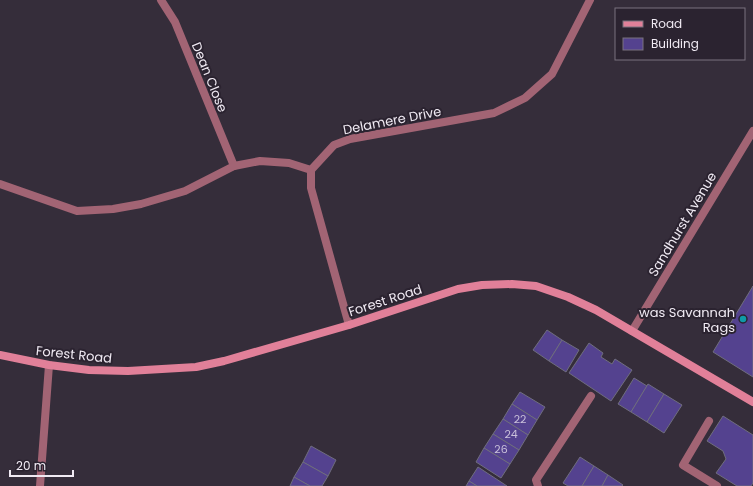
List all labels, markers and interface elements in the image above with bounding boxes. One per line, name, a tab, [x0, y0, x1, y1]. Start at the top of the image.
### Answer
legend	[615, 8, 745, 60]
text: Road	[651, 15, 682, 32]
text: Building	[651, 35, 699, 52]
street label: Dean Close	[187, 39, 232, 115]
street label: Delamere Drive	[341, 102, 443, 139]
street label: Sandhurst Avenue	[644, 168, 721, 280]
street label: Forest Road	[346, 280, 425, 321]
place label: was Savannah Rags	[639, 303, 735, 337]
marker: was Savannah Rags	[738, 314, 748, 324]
street label: Forest Road	[35, 341, 113, 368]
house number: 22	[514, 411, 526, 427]
house number: 24	[504, 426, 518, 442]
house number: 26	[494, 441, 508, 457]
scale bar	[10, 452, 73, 478]
text: 20 m	[16, 457, 46, 474]

